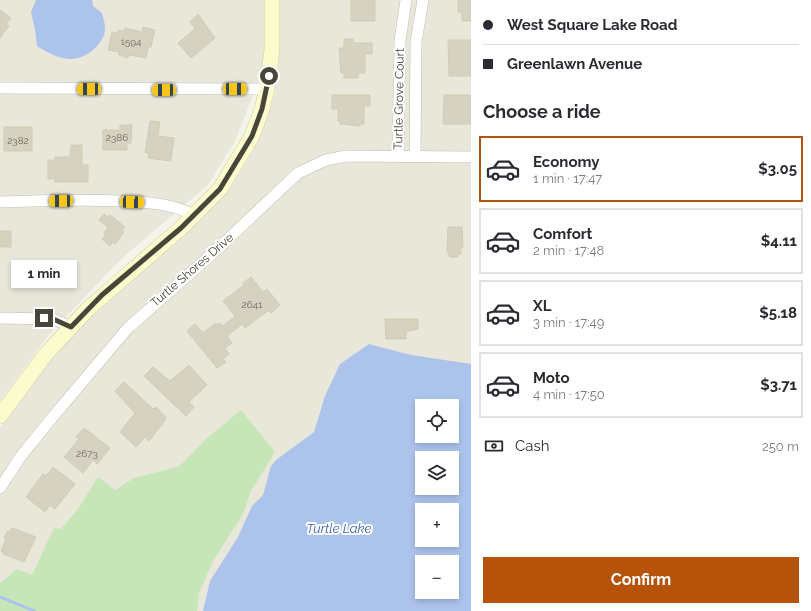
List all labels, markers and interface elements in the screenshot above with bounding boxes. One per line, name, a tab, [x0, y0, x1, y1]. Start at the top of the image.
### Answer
text: West Square Lake Road	[507, 16, 677, 34]
house number: 1594	[120, 36, 142, 47]
street label: Turtle Grove Court	[391, 48, 407, 150]
text: Greenlawn Avenue	[507, 55, 642, 73]
route start	[260, 67, 278, 85]
car	[77, 83, 101, 95]
car	[223, 83, 247, 95]
car	[152, 84, 176, 96]
text: Choose a ride	[483, 101, 601, 122]
house number: 2386	[106, 132, 128, 143]
house number: 2382	[7, 135, 29, 146]
icon: car	[485, 151, 521, 187]
text: Economy	[533, 153, 600, 171]
text: $3.05	[758, 160, 797, 178]
text: 1 min · 17:47	[533, 171, 602, 186]
car	[49, 195, 73, 207]
car	[120, 196, 144, 208]
icon: car	[485, 223, 521, 259]
text: Comfort	[533, 225, 592, 243]
street label: Turtle Shores Drive	[148, 230, 236, 310]
text: $4.11	[761, 232, 797, 250]
text: 2 min · 17:48	[533, 243, 604, 258]
callout: 1 min	[11, 260, 77, 288]
text: 1 min	[28, 266, 60, 281]
icon: car	[485, 295, 521, 331]
text: XL	[533, 297, 551, 315]
house number: 2641	[242, 299, 263, 310]
text: $5.18	[759, 304, 797, 322]
route end	[35, 309, 53, 327]
text: 3 min · 17:49	[533, 315, 604, 330]
icon: car	[485, 367, 521, 403]
text: Moto	[533, 369, 570, 387]
text: $3.71	[760, 376, 797, 394]
text: 4 min · 17:50	[533, 387, 605, 402]
map controls	[415, 399, 459, 599]
button: locate	[415, 399, 459, 443]
icon: cash	[483, 435, 505, 457]
text: Cash	[515, 437, 549, 455]
text: 250 m	[762, 439, 799, 454]
house number: 2673	[76, 448, 98, 459]
button: layers	[415, 451, 459, 495]
button: +	[415, 503, 459, 547]
water label: Turtle Lake	[307, 521, 371, 536]
button: −	[415, 555, 459, 599]
button: Confirm	[483, 557, 799, 603]

